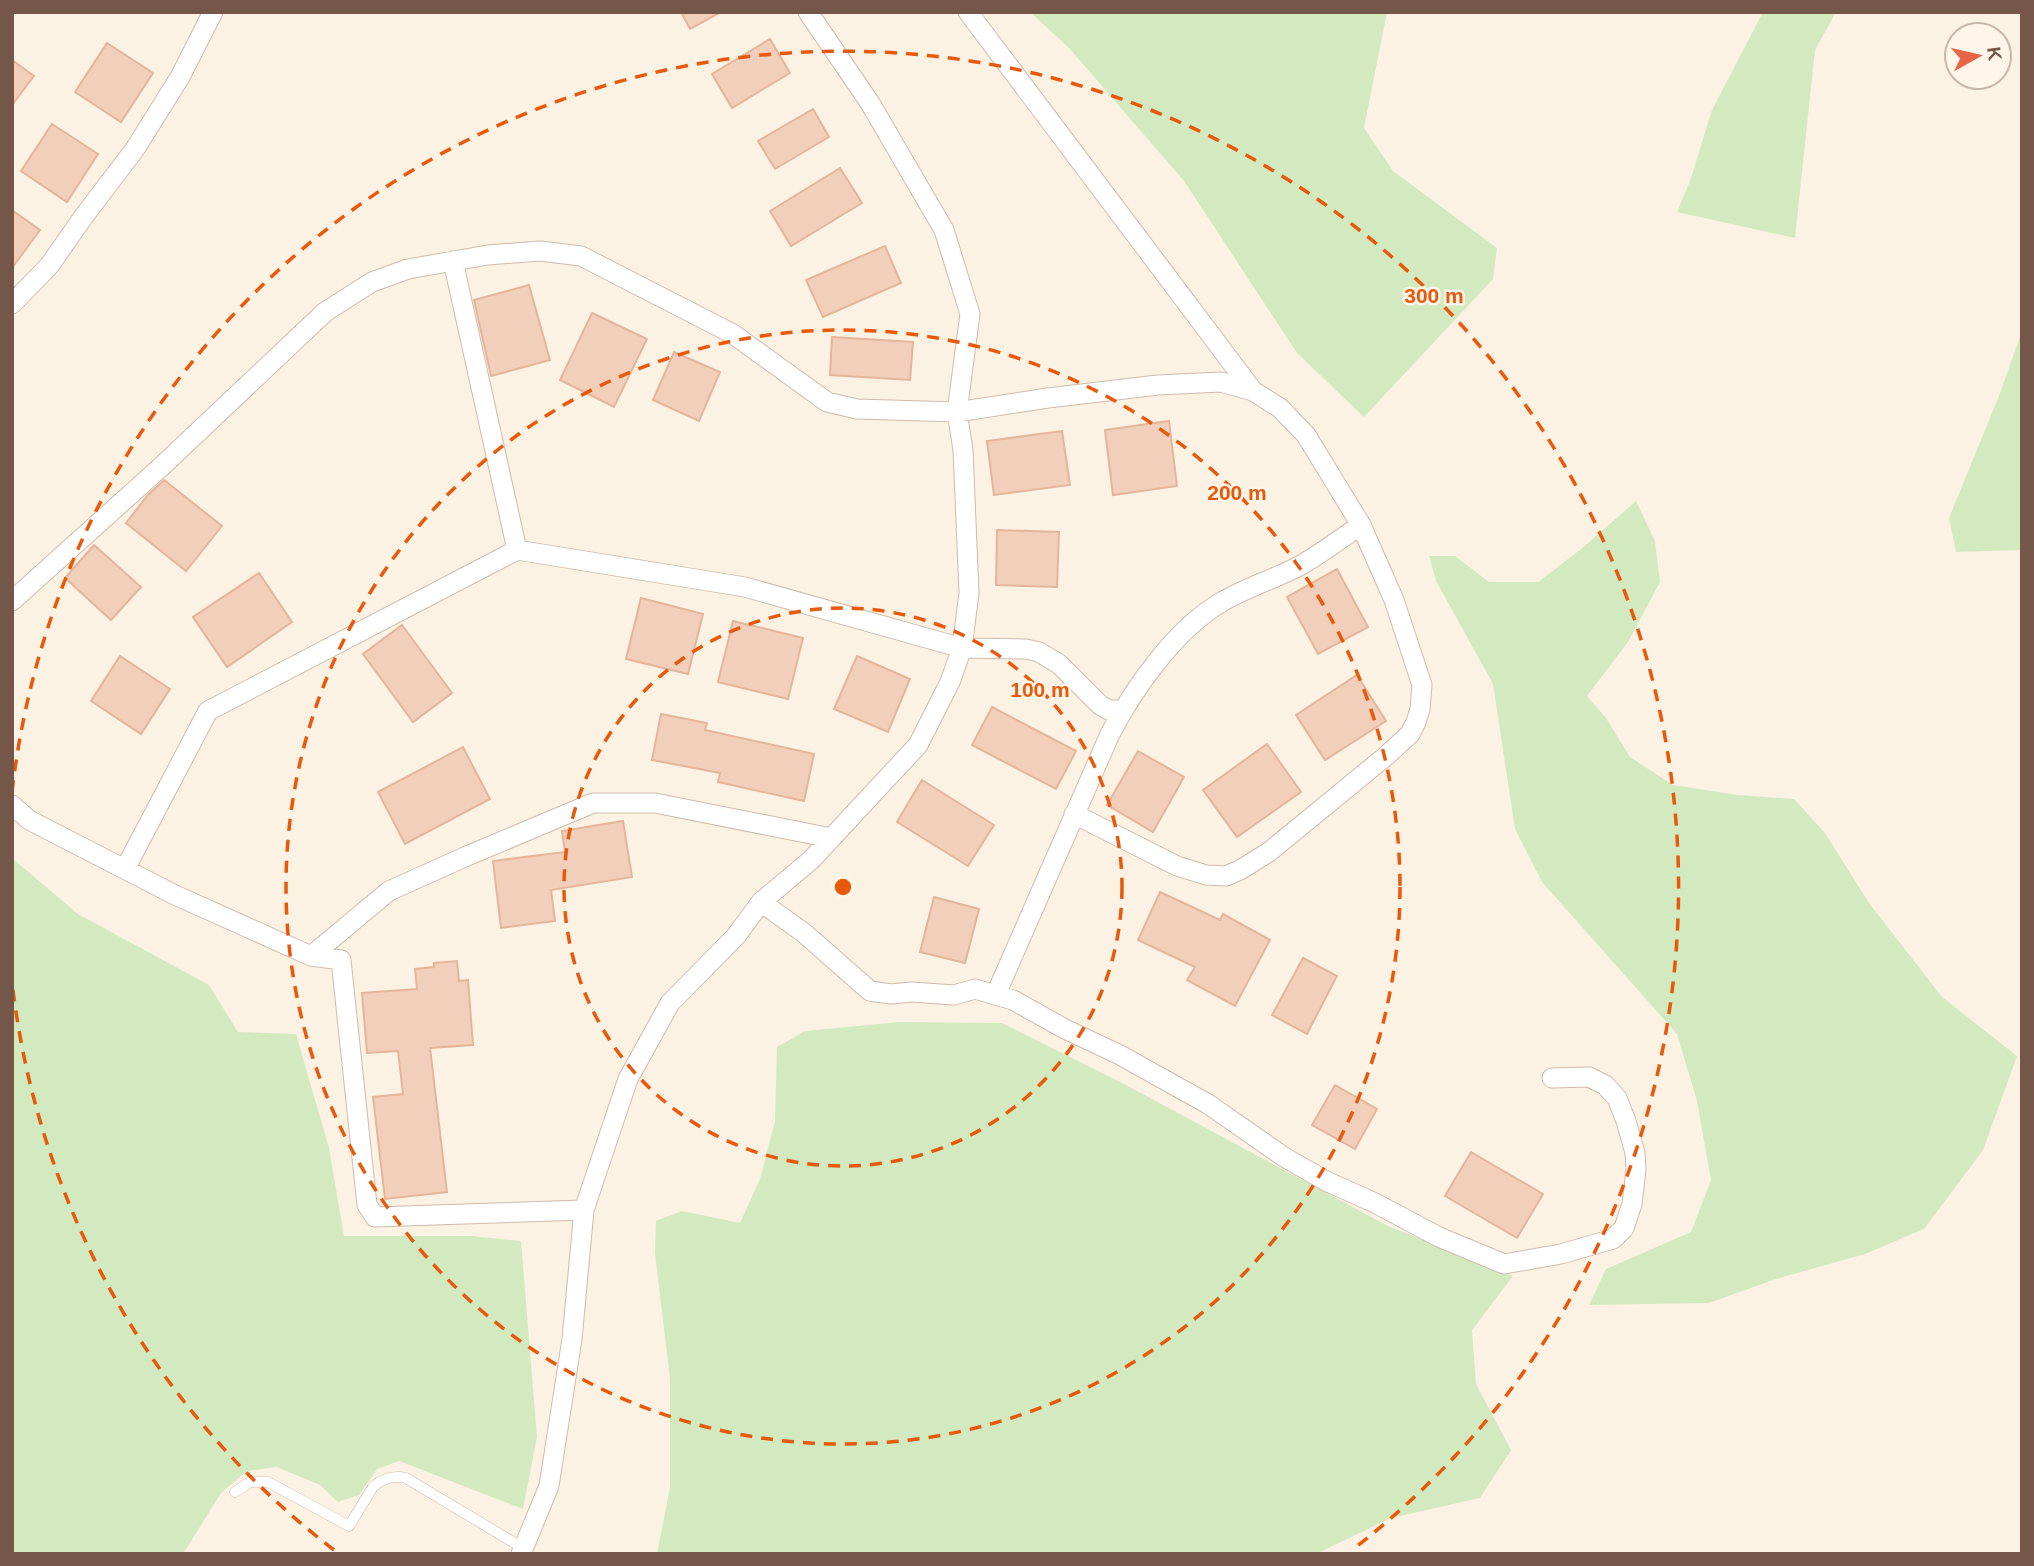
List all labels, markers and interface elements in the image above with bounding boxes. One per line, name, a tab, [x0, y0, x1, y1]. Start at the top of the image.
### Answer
north arrow	[1943, 21, 2013, 91]
text: K	[1983, 45, 2006, 62]
text: 300 m	[1404, 284, 1464, 307]
text: 200 m	[1207, 481, 1267, 504]
text: 100 m	[1010, 678, 1070, 701]
centre of rings	[831, 875, 855, 899]

